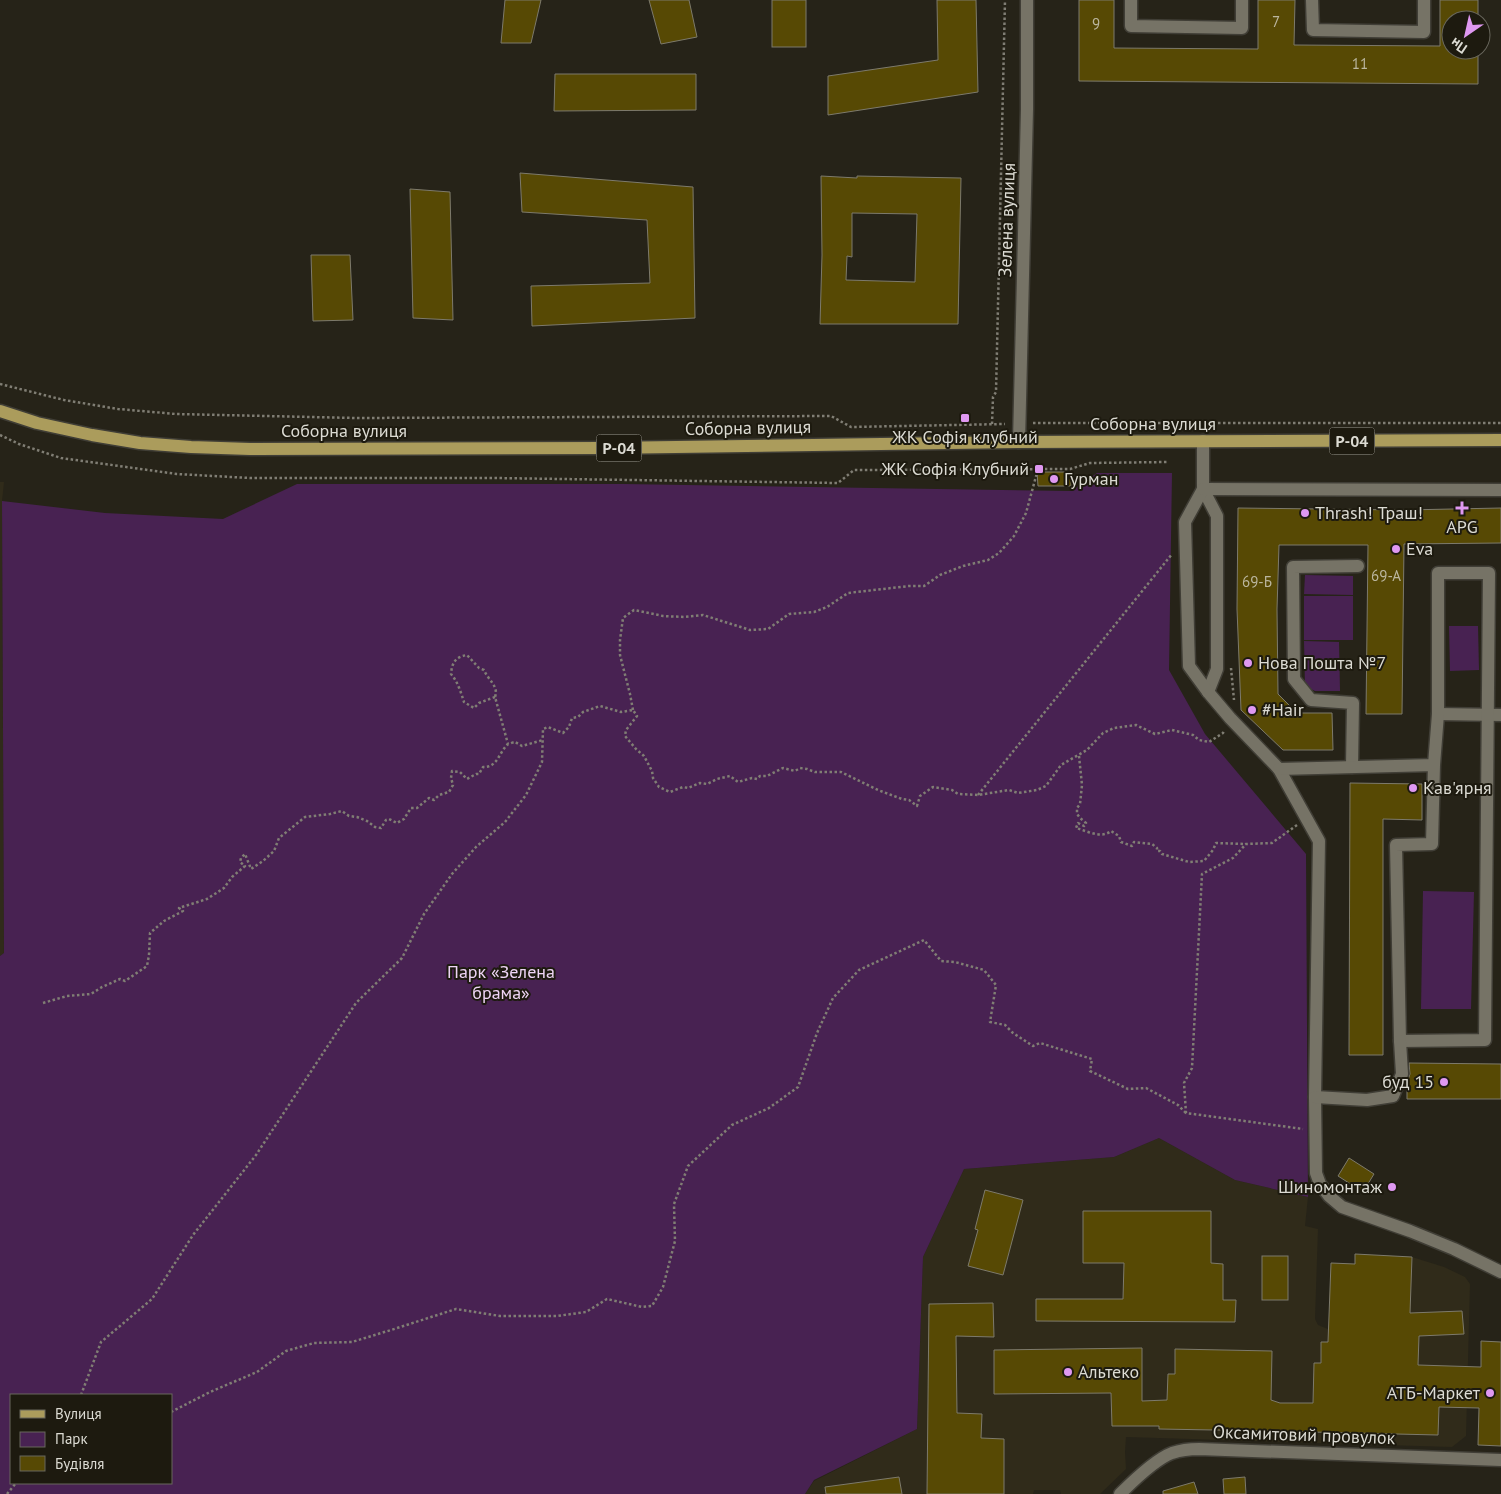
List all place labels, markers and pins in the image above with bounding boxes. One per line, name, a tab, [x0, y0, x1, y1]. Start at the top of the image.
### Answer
marker: ЖК Софія клубний	[959, 412, 971, 424]
place label: ЖК Софія клубний	[891, 425, 1038, 448]
place label: ЖК Софія Клубний	[881, 457, 1029, 480]
marker: ЖК Софія Клубний	[1033, 463, 1045, 475]
place label: Гурман	[1064, 467, 1118, 490]
marker: Гурман	[1048, 473, 1060, 485]
place label: Thrash! Траш!	[1315, 501, 1423, 524]
marker: APG	[1456, 502, 1468, 514]
marker: Thrash! Траш!	[1299, 507, 1311, 519]
place label: APG	[1446, 515, 1478, 538]
place label: Eva	[1406, 537, 1433, 560]
marker: Eva	[1390, 543, 1402, 555]
place label: Нова Пошта №7	[1258, 651, 1386, 674]
marker: Нова Пошта №7	[1242, 657, 1254, 669]
place label: #Hair	[1262, 698, 1304, 721]
marker: #Hair	[1246, 704, 1258, 716]
place label: Кав'ярня	[1423, 776, 1492, 799]
marker: Кав'ярня	[1407, 782, 1419, 794]
place label: буд 15	[1382, 1070, 1434, 1093]
marker: буд 15	[1438, 1076, 1450, 1088]
place label: Шиномонтаж	[1278, 1175, 1382, 1198]
marker: Шиномонтаж	[1386, 1181, 1398, 1193]
place label: Альтеко	[1078, 1360, 1139, 1383]
marker: Альтеко	[1062, 1366, 1074, 1378]
place label: АТБ-Маркет	[1387, 1381, 1481, 1404]
marker: АТБ-Маркет	[1484, 1387, 1496, 1399]

